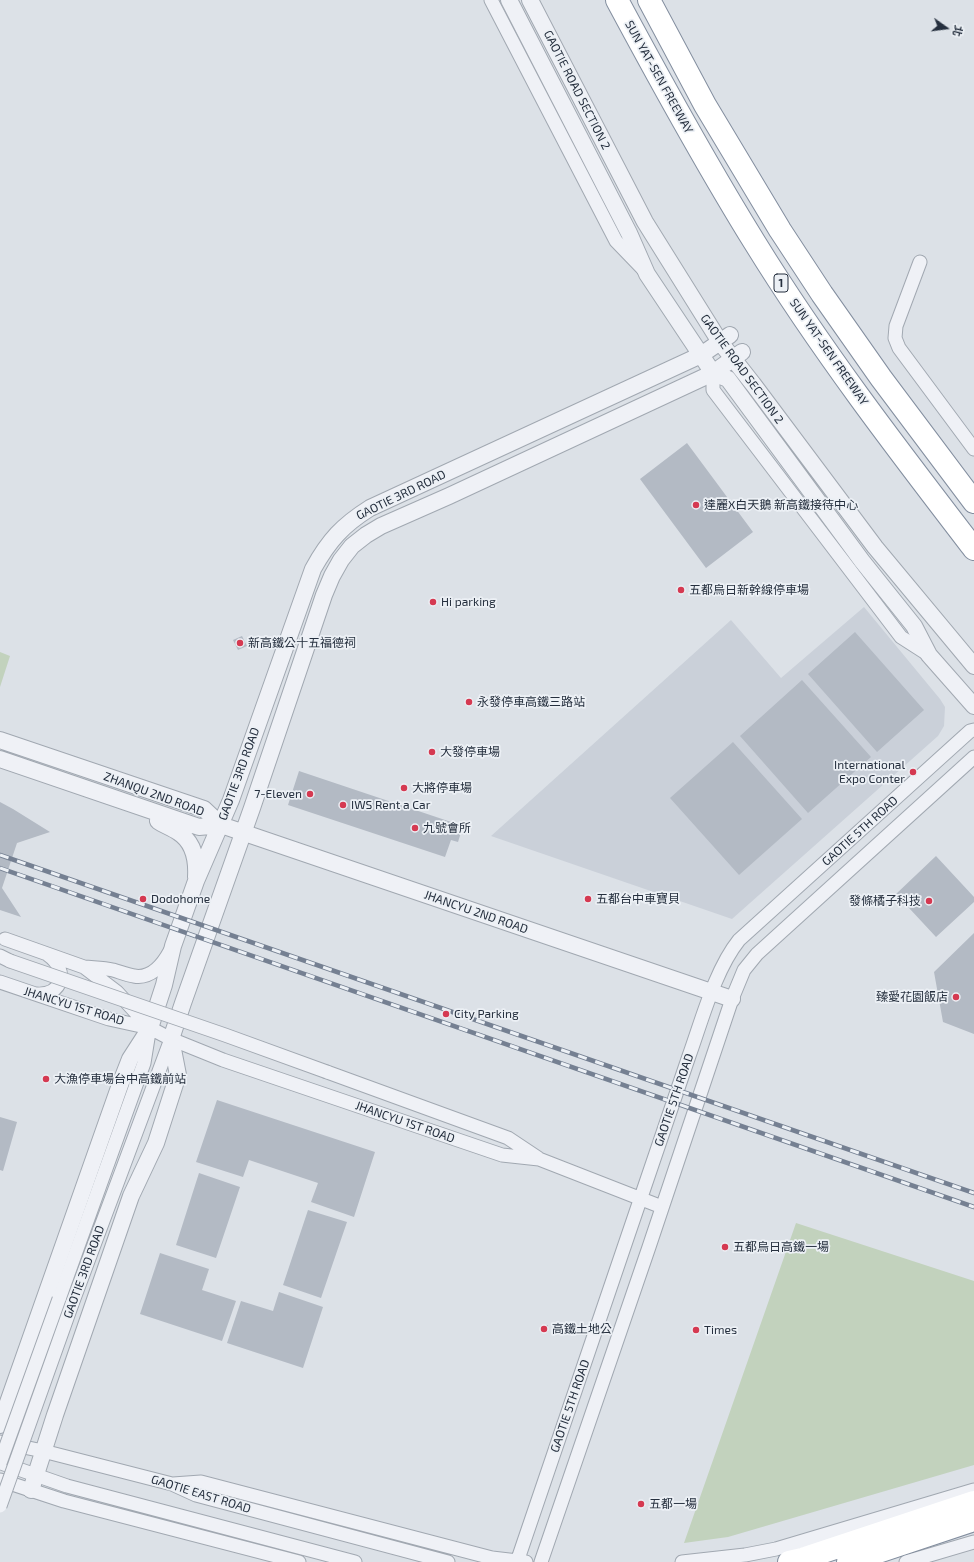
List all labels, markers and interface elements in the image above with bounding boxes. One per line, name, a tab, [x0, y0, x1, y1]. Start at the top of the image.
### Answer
north arrow	[926, 8, 966, 48]
street label: SUN YAT-SEN FREEWAY	[622, 18, 696, 136]
text: 北	[950, 24, 966, 38]
street label: GAOTIE ROAD SECTION 2	[541, 28, 613, 152]
road number: 1	[774, 274, 788, 292]
street label: SUN YAT-SEN FREEWAY	[787, 296, 871, 408]
street label: GAOTIE ROAD SECTION 2	[697, 311, 787, 427]
street label: GAOTIE 3RD ROAD	[354, 467, 448, 523]
place label: 達麗X白天鵝 新高鐵接待中心	[704, 498, 858, 512]
marker: 達麗X白天鵝 新高鐵接待中心	[691, 500, 701, 510]
place label: 五都烏日新幹線停車場	[689, 583, 809, 597]
marker: 五都烏日新幹線停車場	[676, 585, 686, 595]
place label: Hi parking	[441, 595, 496, 609]
marker: Hi parking	[428, 597, 438, 607]
place label: 新高鐵公十五福德祠	[248, 636, 356, 650]
marker: 新高鐵公十五福德祠	[235, 638, 245, 648]
place label: 永發停車高鐵三路站	[477, 695, 585, 709]
marker: 永發停車高鐵三路站	[464, 697, 474, 707]
street label: GAOTIE 3RD ROAD	[215, 726, 263, 822]
place label: 大發停車場	[440, 745, 500, 759]
marker: 大發停車場	[427, 747, 437, 757]
place label: International Expo Conter	[834, 758, 905, 786]
marker: International Expo Conter	[908, 767, 918, 777]
street label: ZHANQU 2ND ROAD	[102, 769, 206, 819]
place label: 大將停車場	[412, 781, 472, 795]
marker: 大將停車場	[399, 783, 409, 793]
place label: 7-Eleven	[254, 787, 302, 801]
marker: 7-Eleven	[305, 789, 315, 799]
street label: GAOTIE 5TH ROAD	[819, 793, 901, 869]
place label: IWS Rent a Car	[351, 798, 430, 812]
marker: IWS Rent a Car	[338, 800, 348, 810]
place label: 九號會所	[423, 821, 471, 835]
marker: 九號會所	[410, 823, 420, 833]
street label: JHANCYU 2ND ROAD	[422, 887, 530, 937]
place label: Dodohome	[151, 892, 210, 906]
place label: 五都台中車寶貝	[596, 892, 680, 906]
marker: Dodohome	[138, 894, 148, 904]
marker: 五都台中車寶貝	[583, 894, 593, 904]
place label: 發條橘子科技	[849, 894, 921, 908]
marker: 發條橘子科技	[924, 896, 934, 906]
street label: JHANCYU 1ST ROAD	[22, 984, 126, 1028]
place label: 臻愛花園飯店	[876, 990, 948, 1004]
marker: 臻愛花園飯店	[951, 992, 961, 1002]
place label: City Parking	[454, 1007, 519, 1021]
marker: City Parking	[441, 1009, 451, 1019]
street label: GAOTIE 5TH ROAD	[651, 1052, 697, 1148]
place label: 大漁停車場台中高鐵前站	[54, 1072, 186, 1086]
marker: 大漁停車場台中高鐵前站	[41, 1074, 51, 1084]
street label: JHANCYU 1ST ROAD	[353, 1098, 457, 1146]
street label: GAOTIE 3RD ROAD	[60, 1224, 108, 1320]
place label: 五都烏日高鐵一場	[733, 1240, 829, 1254]
marker: 五都烏日高鐵一場	[720, 1242, 730, 1252]
place label: 高鐵土地公	[552, 1322, 612, 1336]
place label: Times	[704, 1323, 737, 1337]
marker: 高鐵土地公	[539, 1324, 549, 1334]
marker: Times	[691, 1325, 701, 1335]
street label: GAOTIE 5TH ROAD	[547, 1358, 593, 1454]
street label: GAOTIE EAST ROAD	[149, 1472, 253, 1516]
place label: 五都一場	[649, 1497, 697, 1511]
marker: 五都一場	[636, 1499, 646, 1509]

